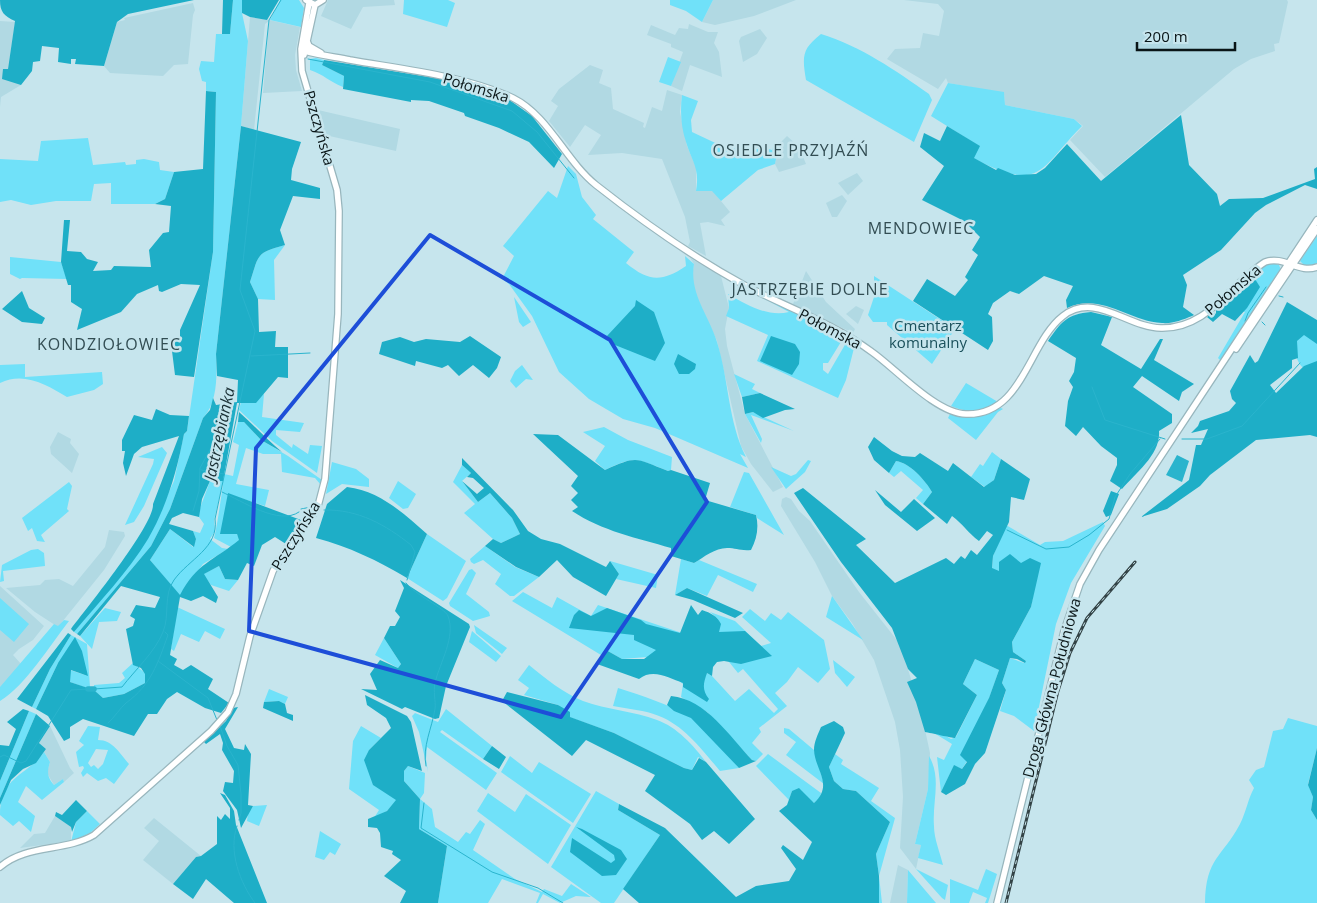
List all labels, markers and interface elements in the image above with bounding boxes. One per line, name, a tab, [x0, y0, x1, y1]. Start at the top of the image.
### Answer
scale bar	[1137, 20, 1234, 52]
text: 200 m	[1144, 26, 1188, 46]
street label: Połomska	[441, 68, 512, 107]
street label: Pszczyńska	[300, 88, 340, 168]
district label: OSIEDLE PRZYJAŹŃ	[713, 139, 869, 161]
district label: MENDOWIEC	[868, 217, 974, 239]
street label: Połomska	[1200, 259, 1265, 319]
district label: JASTRZĘBIE DOLNE	[729, 278, 889, 300]
street label: Połomska	[796, 303, 865, 353]
park label: Cmentarz komunalny	[889, 315, 967, 352]
district label: KONDZIOŁOWIEC	[37, 333, 181, 355]
water label: Jastrzębianka	[198, 385, 240, 486]
street label: Pszczyńska	[266, 497, 324, 574]
street label: Droga Główna Południowa	[1017, 596, 1085, 780]

